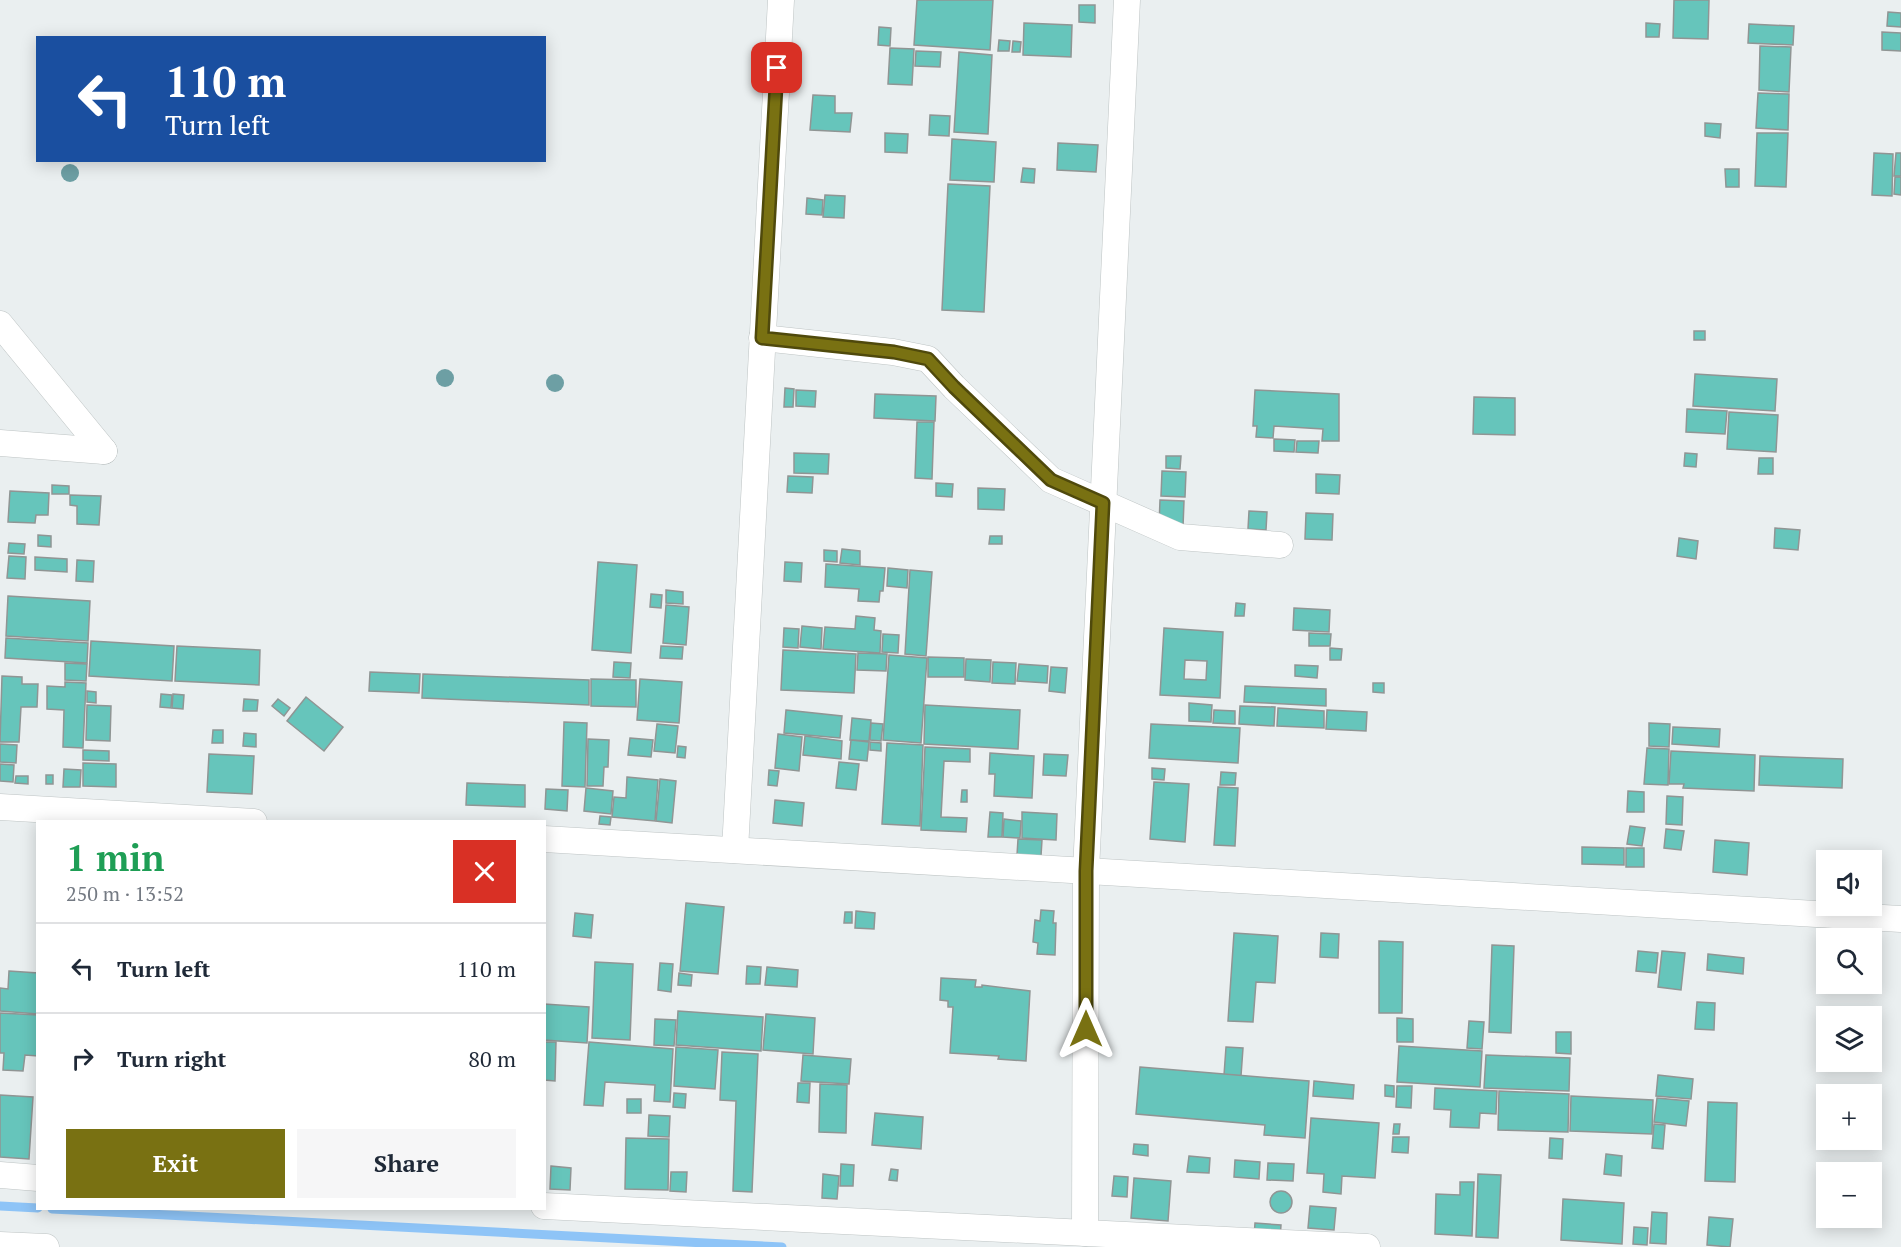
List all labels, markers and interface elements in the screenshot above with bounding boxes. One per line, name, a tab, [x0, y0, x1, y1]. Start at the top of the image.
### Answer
pin	[751, 42, 802, 93]
icon: arrive	[760, 51, 793, 84]
text: 110 m	[165, 53, 286, 109]
icon: left	[66, 60, 144, 138]
text: Turn left	[165, 107, 270, 143]
text: 1 min	[66, 834, 164, 881]
button: close	[453, 840, 516, 903]
map controls	[1816, 850, 1882, 1228]
button: sound	[1816, 850, 1882, 916]
text: 250 m · 13:52	[66, 880, 184, 907]
button: search	[1816, 928, 1882, 994]
icon: left	[66, 952, 99, 985]
text: Turn left	[117, 954, 210, 983]
text: 110 m	[456, 954, 516, 983]
position arrow	[1054, 997, 1118, 1061]
button: layers	[1816, 1006, 1882, 1072]
icon: right	[66, 1042, 99, 1075]
text: Turn right	[117, 1044, 226, 1073]
text: 80 m	[468, 1044, 516, 1073]
button: +	[1816, 1084, 1882, 1150]
button: Exit	[66, 1129, 285, 1198]
button: Share	[297, 1129, 516, 1198]
button: −	[1816, 1162, 1882, 1228]

